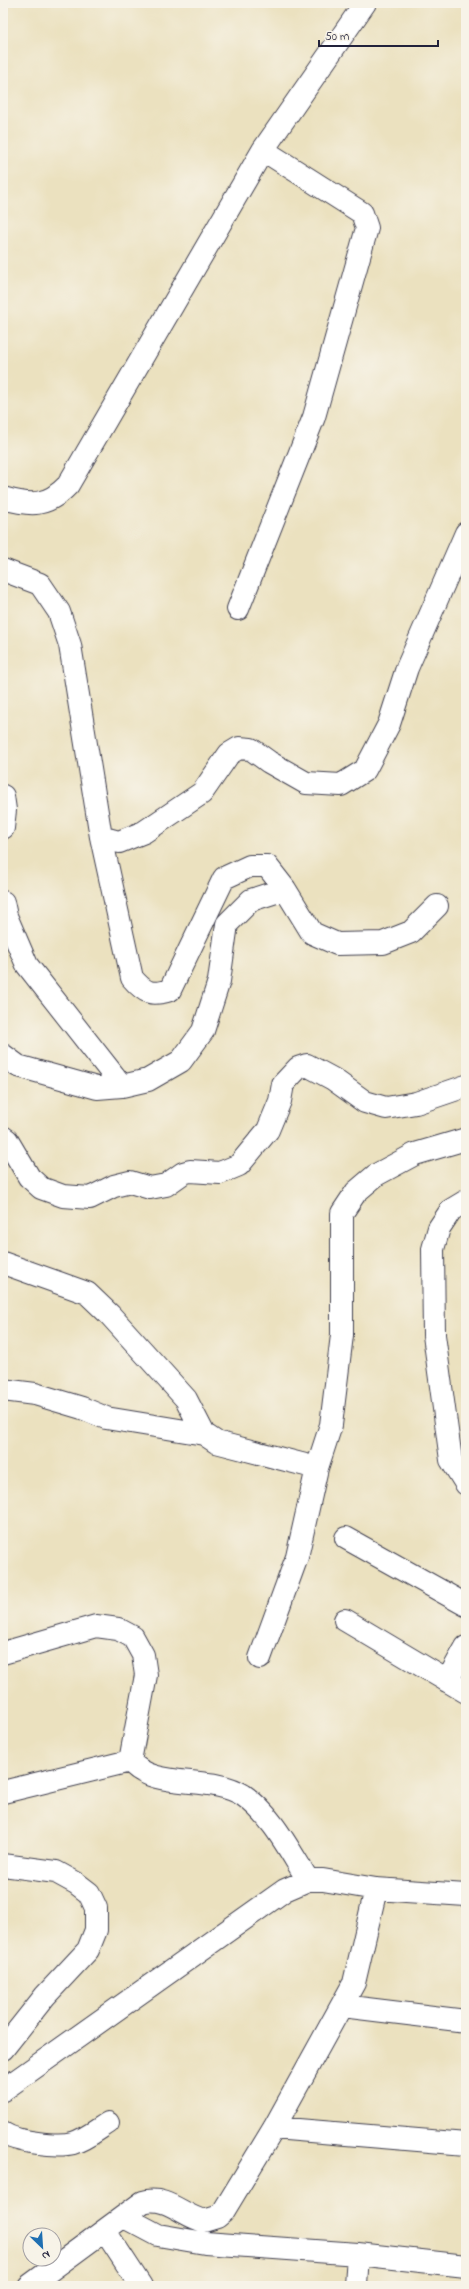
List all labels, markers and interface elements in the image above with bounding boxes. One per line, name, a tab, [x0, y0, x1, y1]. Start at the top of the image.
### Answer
scale bar	[319, 22, 438, 48]
text: 50 m	[325, 28, 349, 46]
north arrow	[22, 2227, 62, 2267]
text: N	[39, 2246, 53, 2264]

